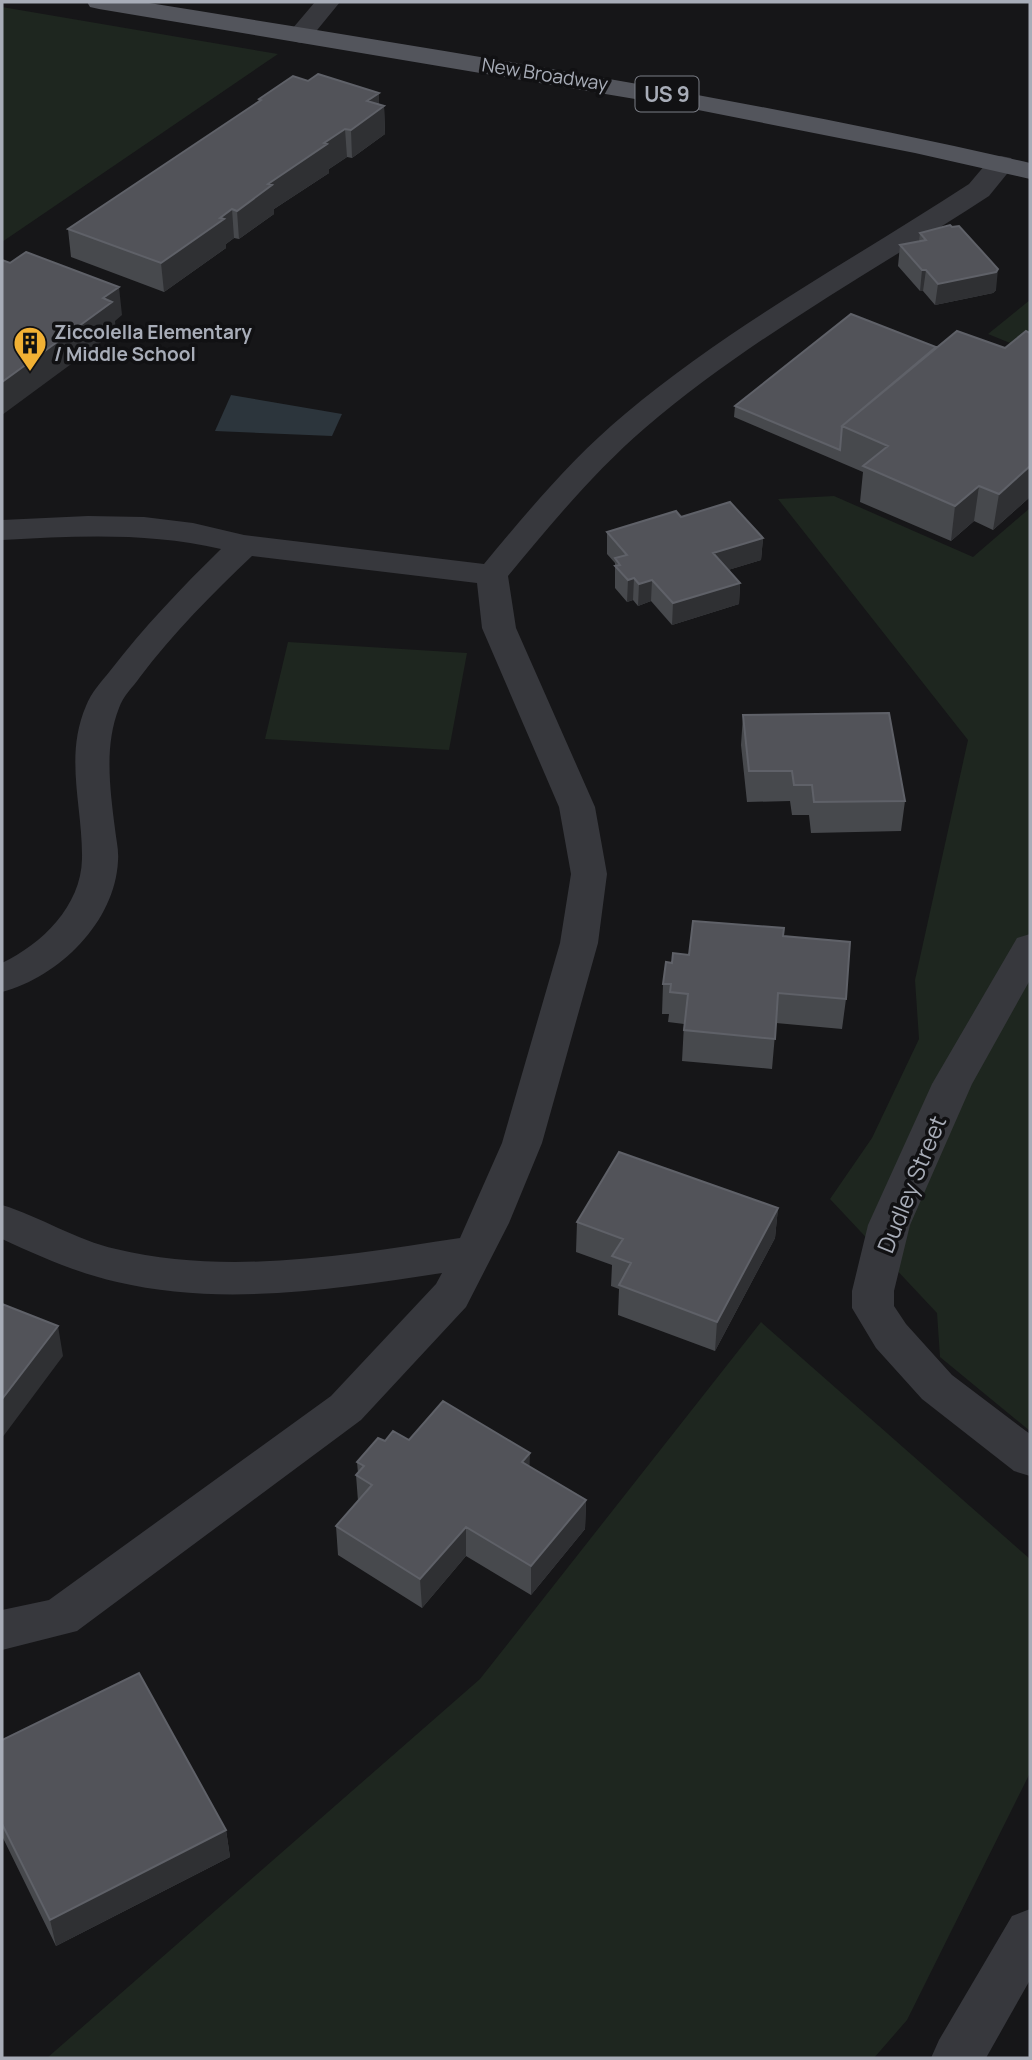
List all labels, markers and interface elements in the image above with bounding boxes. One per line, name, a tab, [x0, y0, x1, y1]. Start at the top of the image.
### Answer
street label: New Broadway	[480, 51, 610, 97]
road number: US 9	[636, 76, 698, 112]
place label: Ziccolella Elementary / Middle School	[54, 319, 252, 367]
building icon: Ziccolella Elementary / Middle School	[11, 324, 49, 373]
street label: Dudley Street	[869, 1111, 953, 1257]

